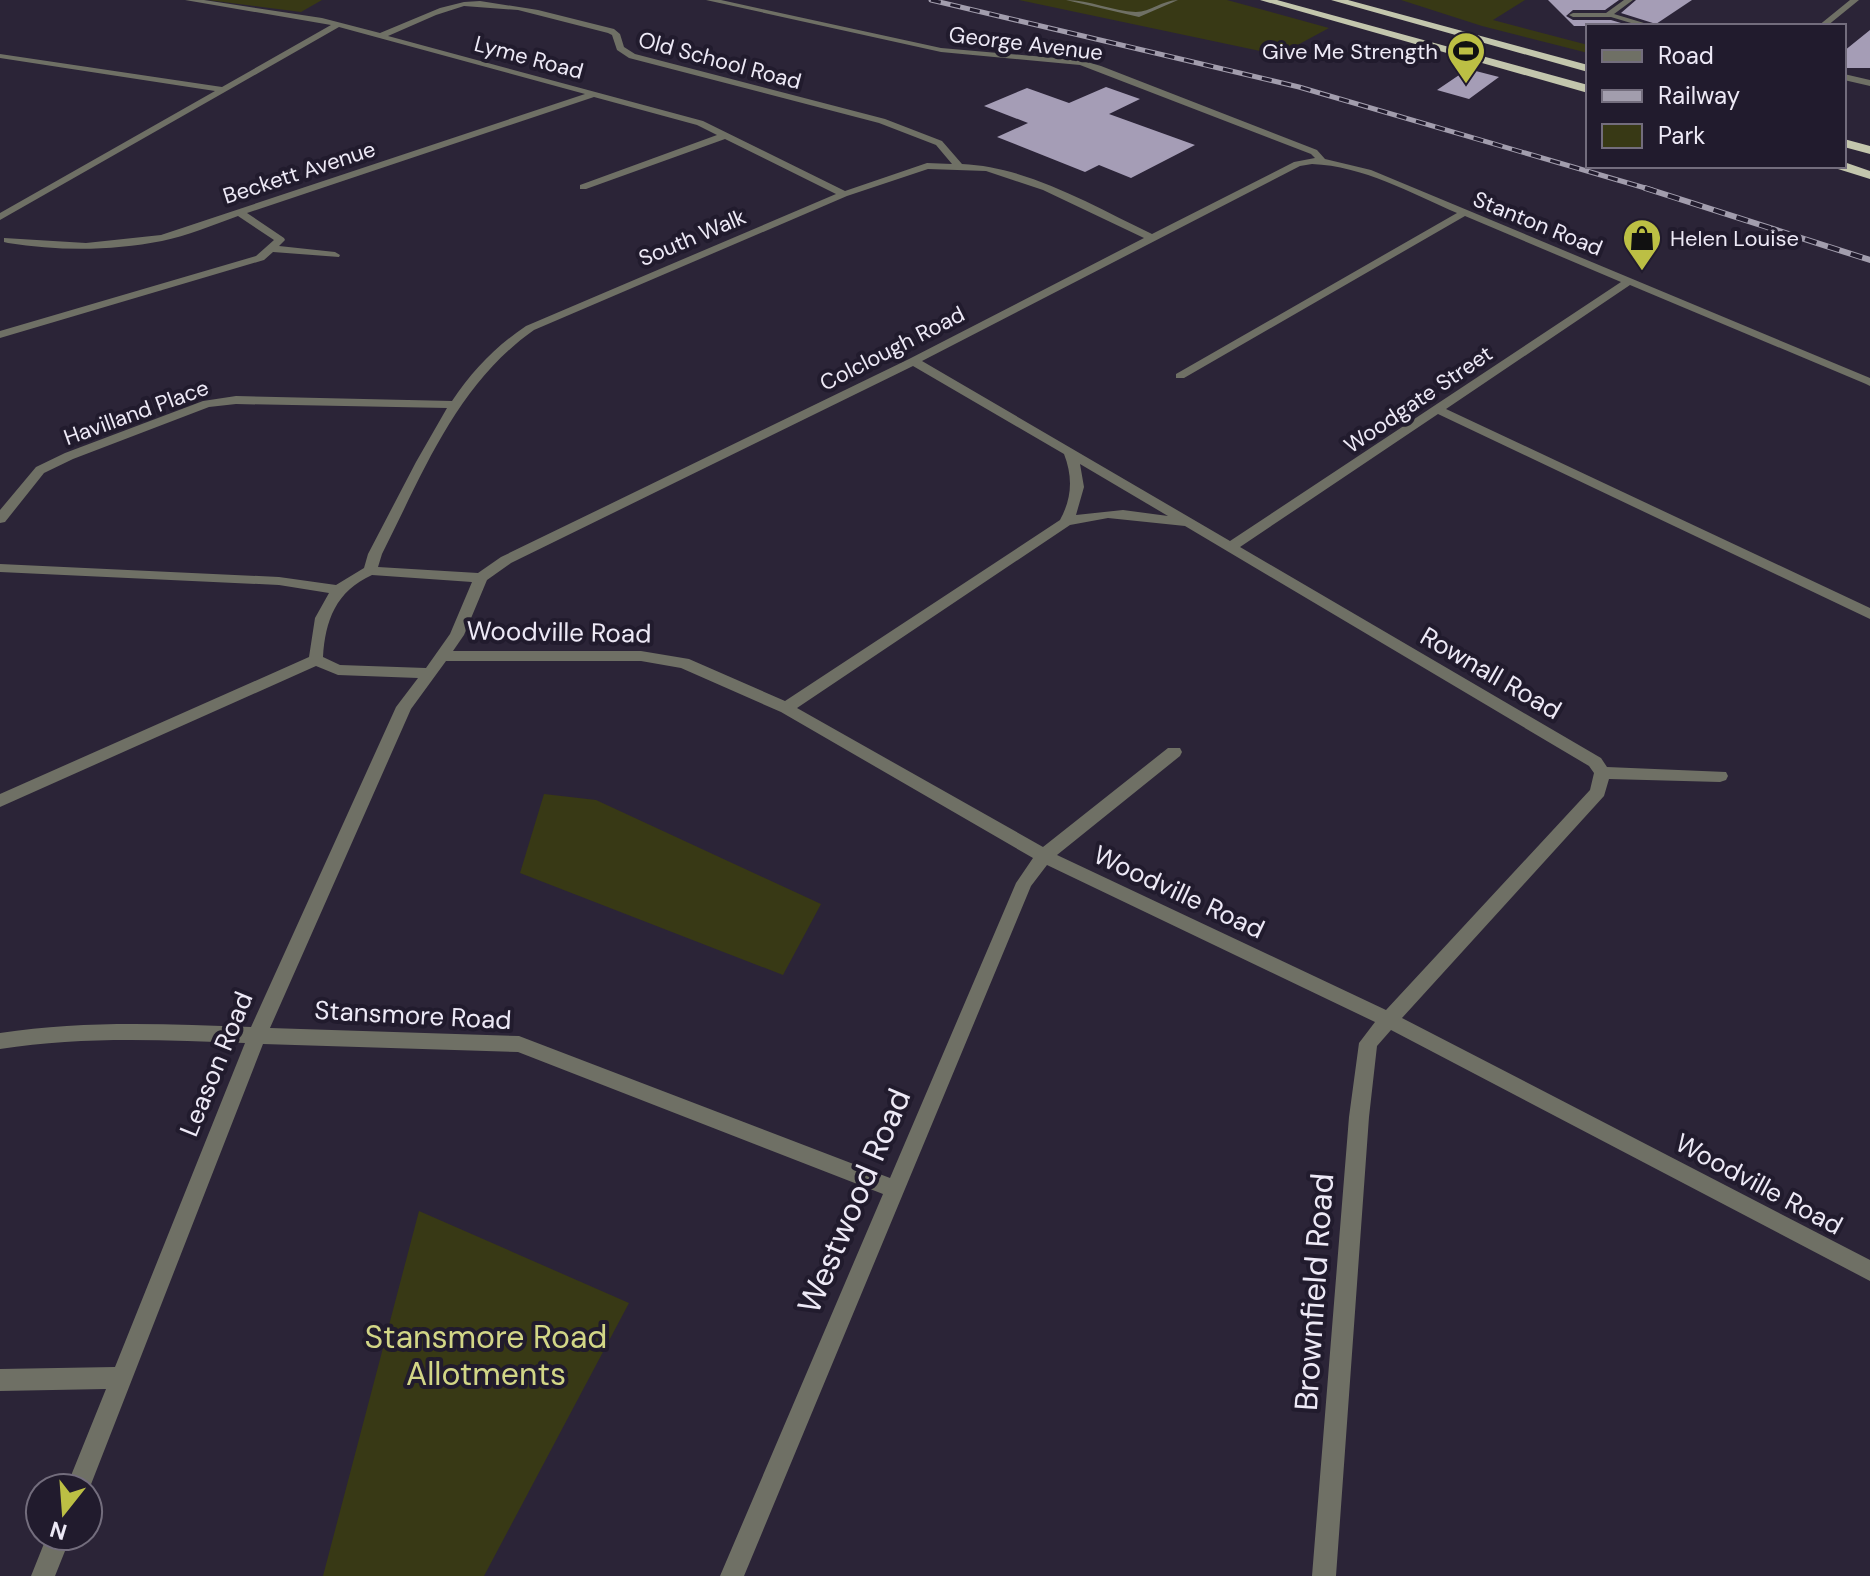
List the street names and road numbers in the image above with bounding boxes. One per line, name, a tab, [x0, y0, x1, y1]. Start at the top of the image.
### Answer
street label: George Avenue	[947, 20, 1105, 67]
street label: Old School Road	[635, 25, 805, 96]
street label: Lyme Road	[471, 29, 587, 86]
street label: Beckett Avenue	[219, 134, 379, 211]
street label: Stanton Road	[1469, 184, 1607, 263]
street label: South Walk	[634, 202, 750, 273]
street label: Colclough Road	[815, 299, 970, 397]
street label: Woodgate Street	[1338, 339, 1498, 460]
street label: Havilland Place	[60, 373, 213, 452]
street label: Woodville Road	[466, 613, 652, 651]
street label: Rownall Road	[1414, 619, 1568, 727]
street label: Woodville Road	[1088, 838, 1270, 946]
street label: Leason Road	[172, 987, 260, 1141]
street label: Stansmore Road	[314, 993, 512, 1037]
street label: Westwood Road	[788, 1082, 920, 1320]
street label: Woodville Road	[1669, 1126, 1849, 1242]
street label: Brownfield Road	[1285, 1172, 1343, 1412]

